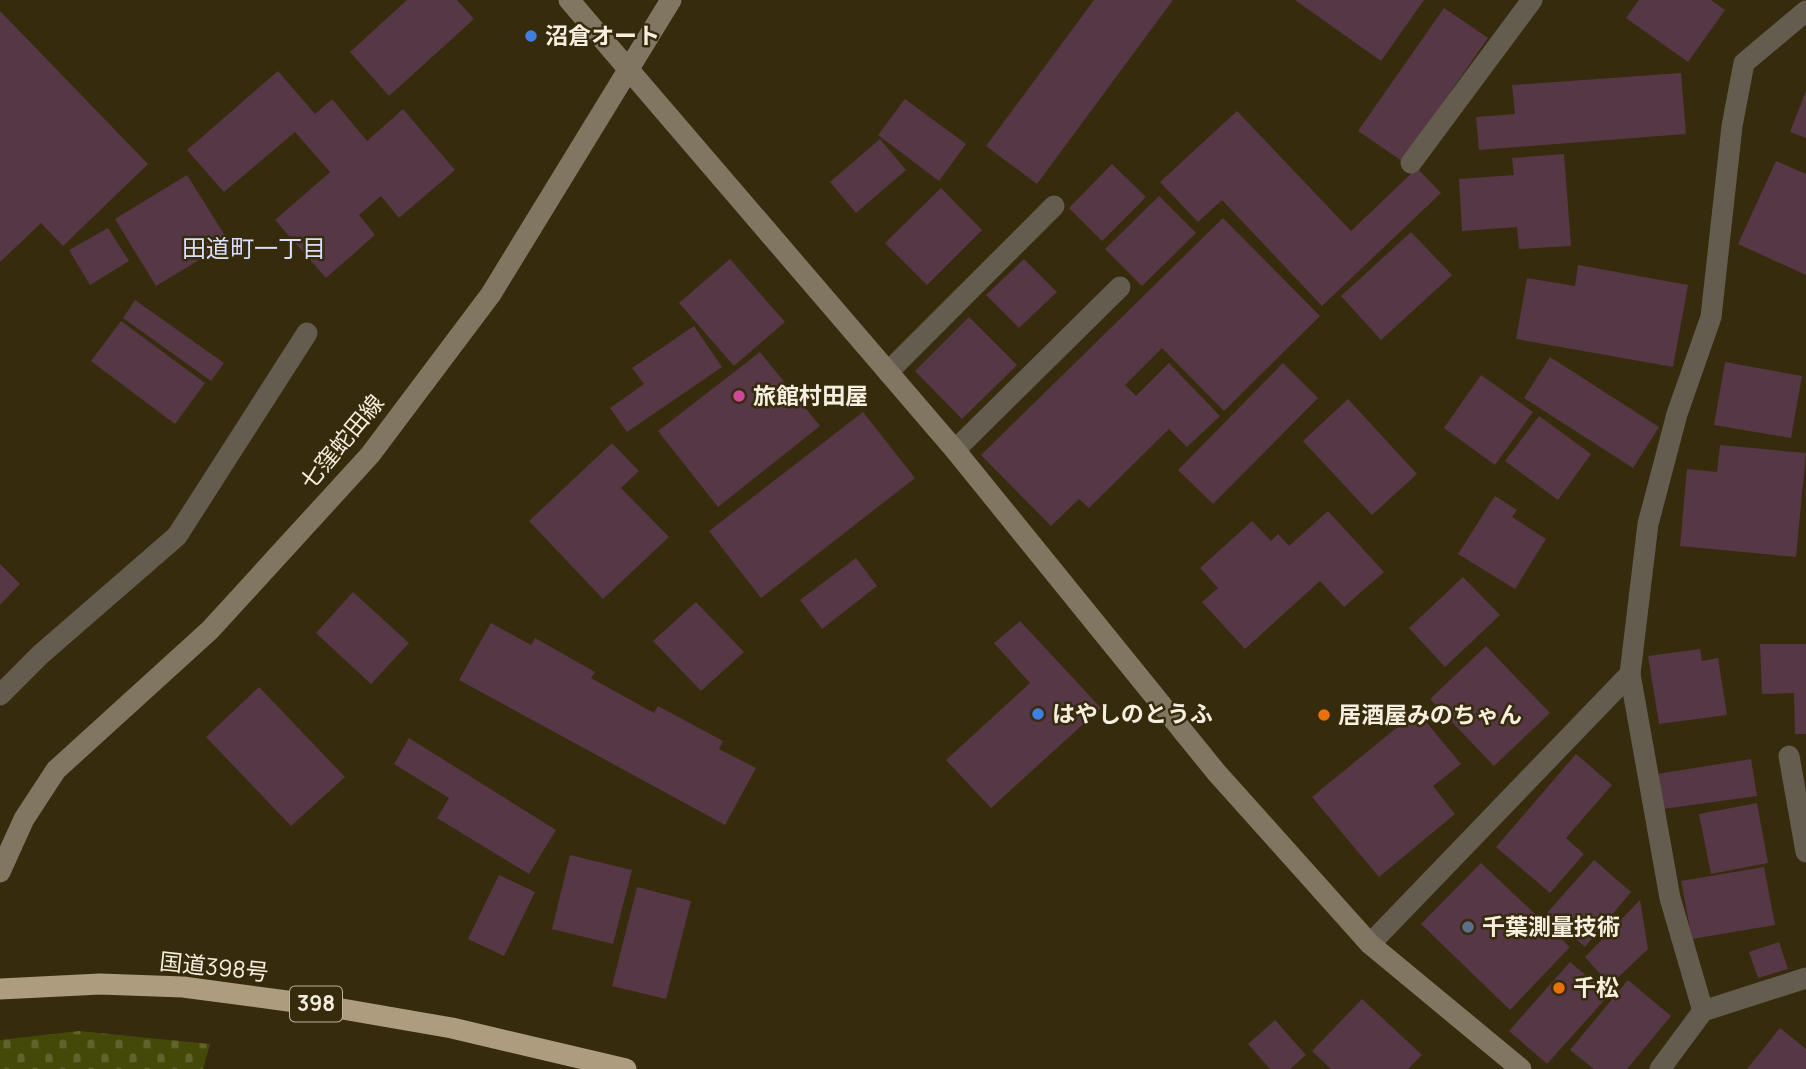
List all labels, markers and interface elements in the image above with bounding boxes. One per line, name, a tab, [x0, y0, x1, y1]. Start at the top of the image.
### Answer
place label: 沼倉オート	[545, 19, 660, 51]
marker: 沼倉オート	[523, 28, 539, 44]
district label: 田道町一丁目	[182, 231, 326, 264]
place label: 旅館村田屋	[753, 379, 868, 411]
street label: 七窪蛇田線	[292, 387, 390, 496]
marker: 旅館村田屋	[731, 388, 747, 404]
place label: はやしのとうふ	[1052, 697, 1213, 729]
place label: 居酒屋みのちゃん	[1338, 698, 1522, 730]
marker: はやしのとうふ	[1030, 706, 1046, 722]
marker: 居酒屋みのちゃん	[1316, 707, 1332, 723]
place label: 千葉測量技術	[1482, 910, 1620, 942]
marker: 千葉測量技術	[1460, 919, 1476, 935]
street label: 国道398号	[158, 944, 270, 988]
place label: 千松	[1573, 971, 1619, 1003]
marker: 千松	[1551, 980, 1567, 996]
road number: 398	[290, 986, 342, 1021]

